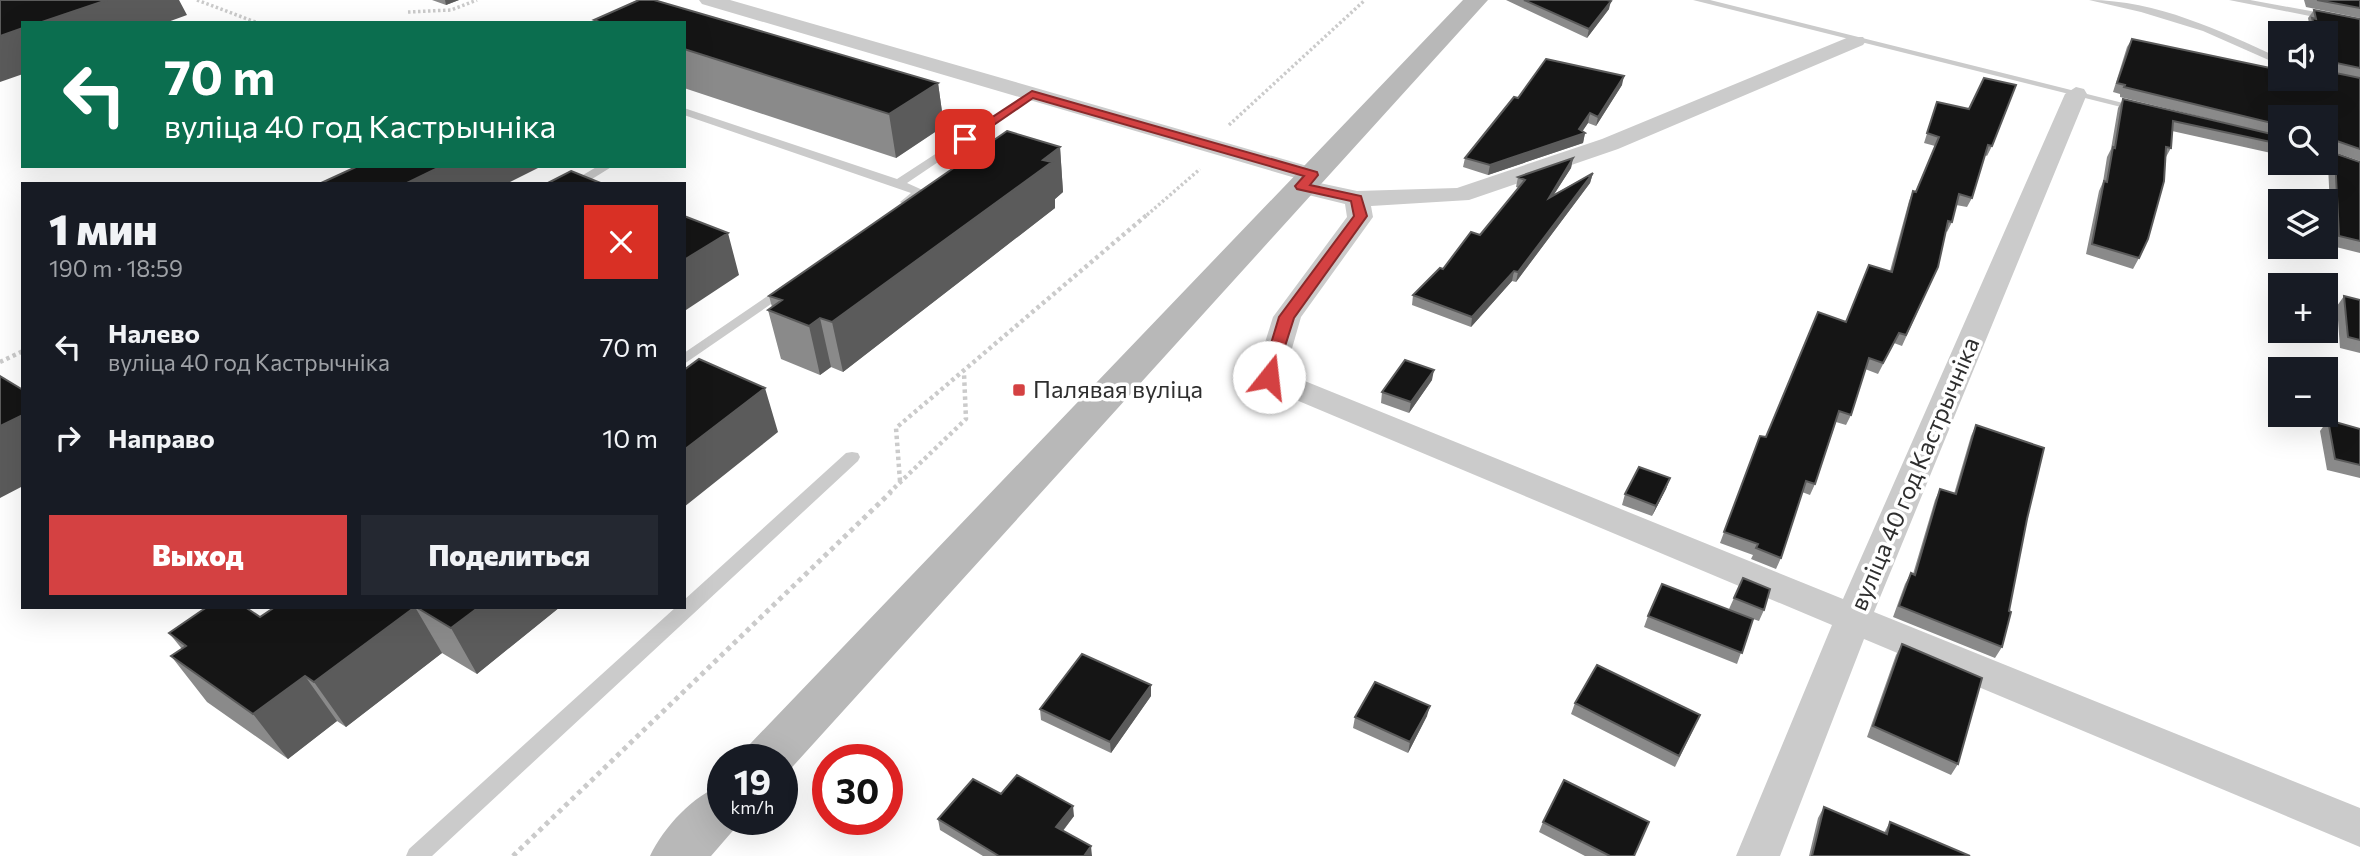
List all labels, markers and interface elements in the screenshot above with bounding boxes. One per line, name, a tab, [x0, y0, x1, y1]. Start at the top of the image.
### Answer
map controls	[2268, 21, 2338, 427]
button: sound	[2268, 21, 2338, 91]
text: 70 m	[164, 45, 275, 105]
icon: left	[49, 49, 140, 140]
text: вуліца 40 год Кастрычніка	[164, 105, 556, 145]
button: search	[2268, 105, 2338, 175]
pin	[935, 109, 995, 169]
icon: arrive	[946, 120, 984, 158]
button: layers	[2268, 189, 2338, 259]
text: 1 мин	[49, 202, 158, 254]
button: close	[584, 205, 658, 279]
text: 190 m · 18:59	[49, 254, 183, 282]
button: +	[2268, 273, 2338, 343]
text: Налево	[108, 317, 200, 348]
icon: left	[49, 328, 87, 366]
text: 70 m	[600, 331, 658, 362]
street label: вуліца 40 год Кастрычніка	[1843, 332, 1984, 614]
position arrow	[1232, 340, 1306, 414]
text: вуліца 40 год Кастрычніка	[108, 348, 390, 376]
button: −	[2268, 357, 2338, 427]
place label: Палявая вуліца	[1033, 374, 1203, 403]
marker: Палявая вуліца	[1011, 382, 1027, 398]
icon: right	[49, 419, 87, 457]
text: Направо	[108, 422, 215, 453]
text: 10 m	[602, 422, 658, 453]
button: Выход	[49, 515, 347, 595]
button: Поделиться	[361, 515, 658, 595]
speed limit sign: 30	[812, 744, 903, 835]
text: 19	[734, 759, 771, 802]
text: km/h	[731, 796, 774, 818]

